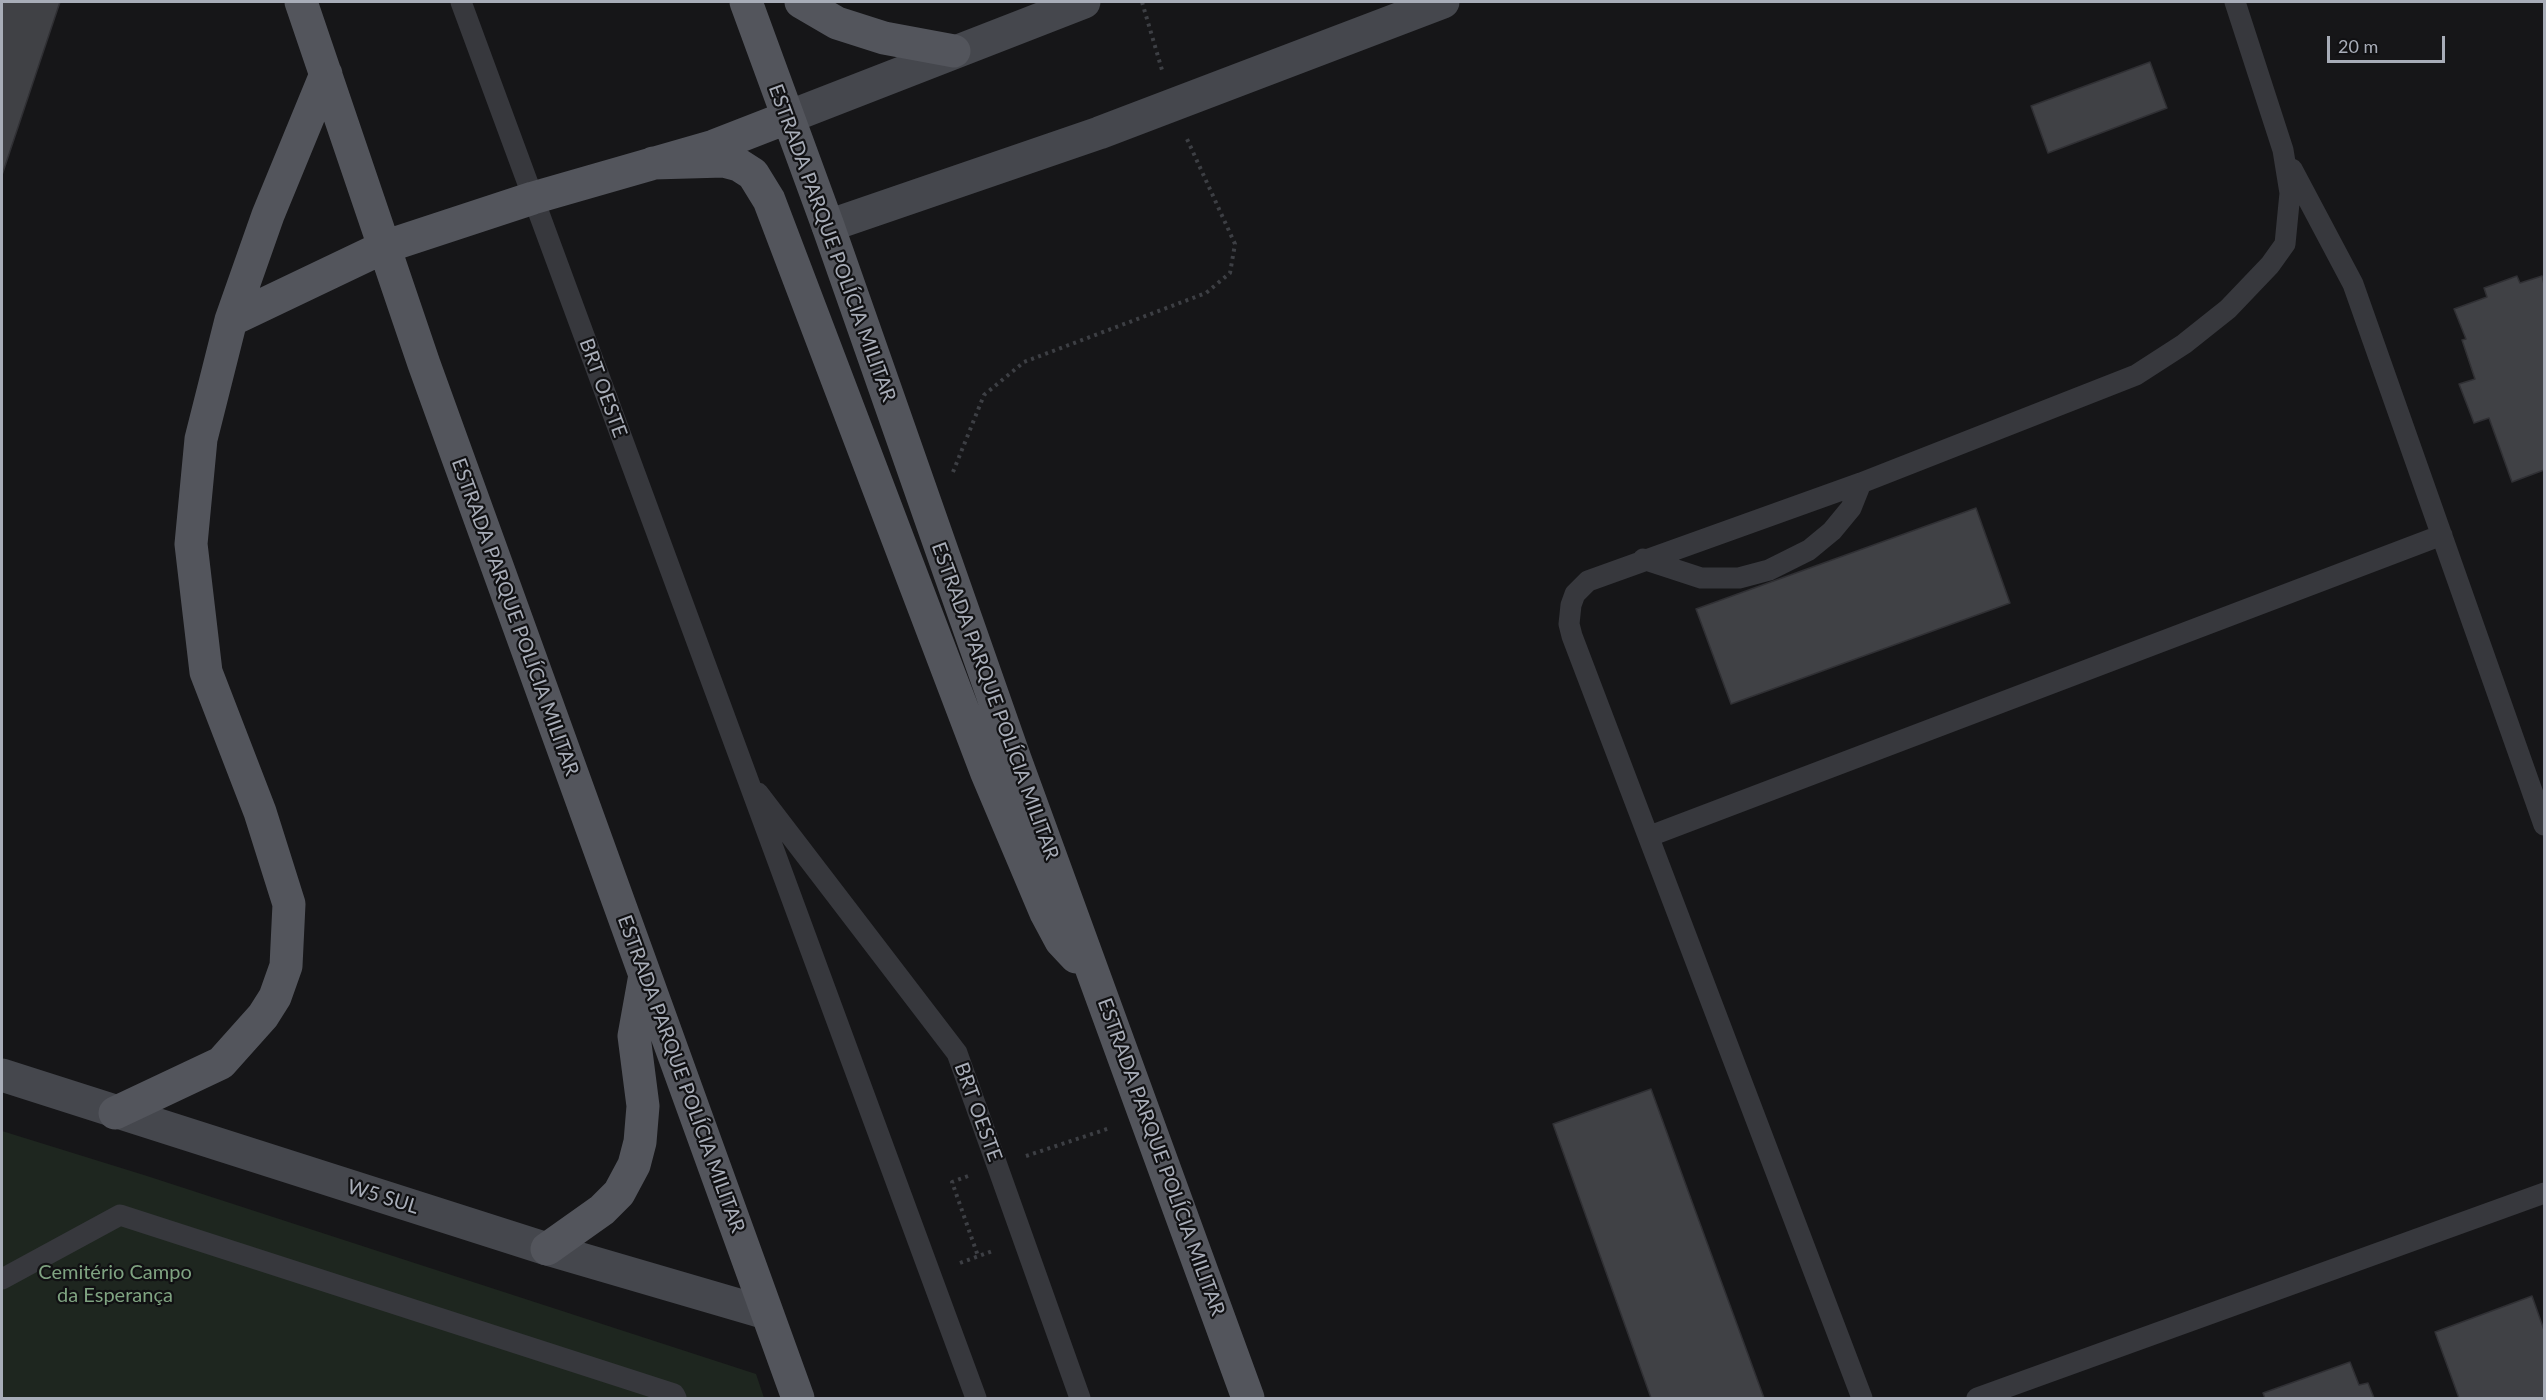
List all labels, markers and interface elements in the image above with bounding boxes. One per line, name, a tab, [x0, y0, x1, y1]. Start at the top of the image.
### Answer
scale bar	[2330, 24, 2448, 62]
text: 20 m	[2338, 35, 2378, 57]
street label: ESTRADA PARQUE POLÍCIA MILITAR	[763, 81, 901, 405]
street label: BRT OESTE	[574, 335, 632, 441]
street label: ESTRADA PARQUE POLÍCIA MILITAR	[446, 455, 584, 779]
street label: ESTRADA PARQUE POLÍCIA MILITAR	[926, 539, 1064, 863]
street label: ESTRADA PARQUE POLÍCIA MILITAR	[612, 912, 750, 1236]
street label: ESTRADA PARQUE POLÍCIA MILITAR	[1092, 995, 1230, 1319]
street label: BRT OESTE	[949, 1059, 1007, 1165]
street label: W5 SUL	[344, 1175, 422, 1219]
park label: Cemitério Campo da Esperança	[38, 1261, 192, 1308]

